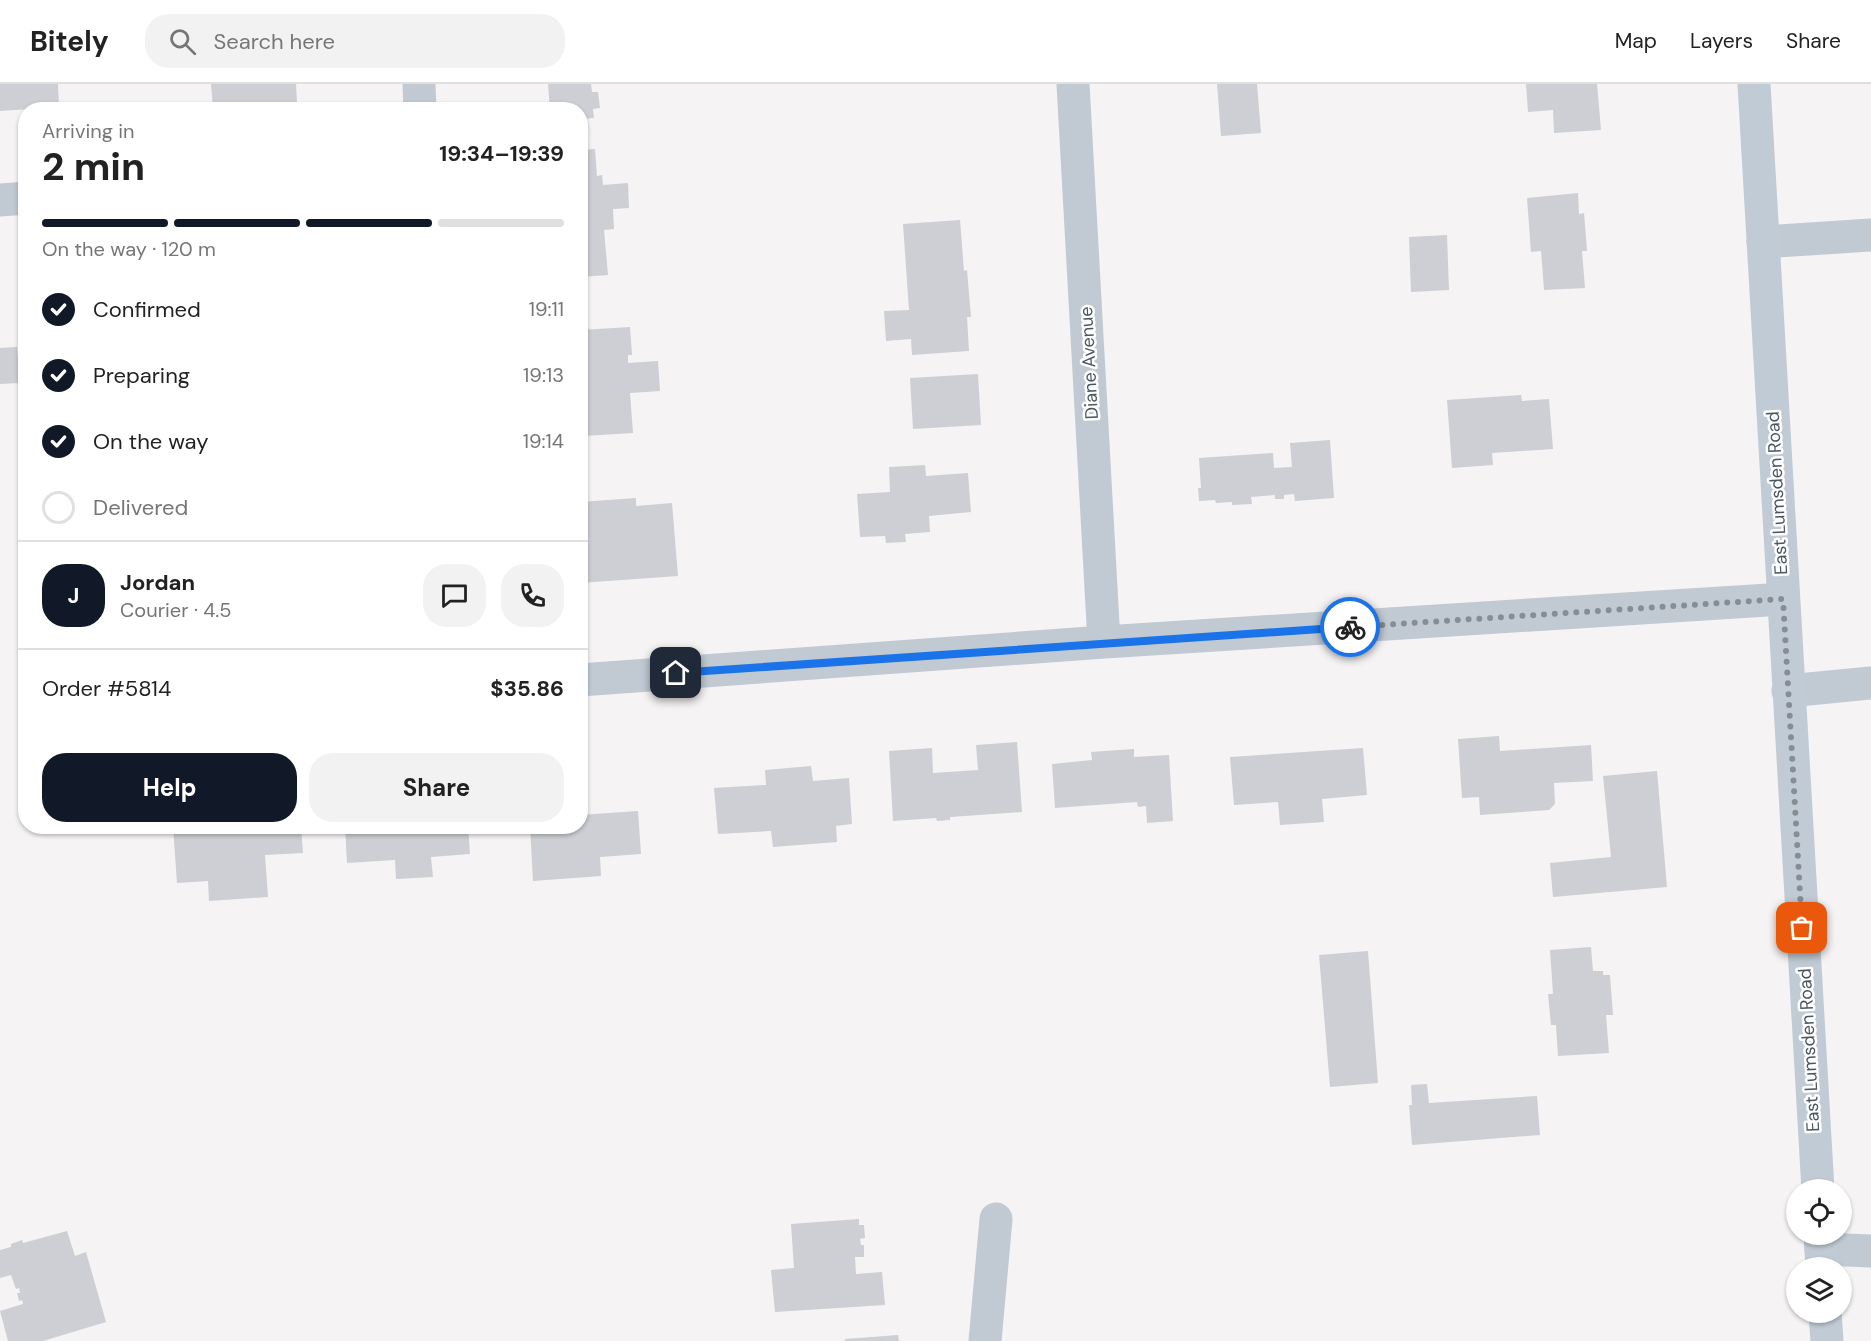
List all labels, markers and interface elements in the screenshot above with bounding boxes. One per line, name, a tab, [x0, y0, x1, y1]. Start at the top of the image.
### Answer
search box	[145, 14, 565, 68]
text: Bitely	[30, 23, 109, 60]
icon: search	[166, 25, 199, 58]
text: Search here	[214, 27, 335, 56]
text: Map	[1615, 27, 1657, 55]
text: Layers	[1690, 27, 1753, 55]
text: Share	[1786, 27, 1841, 55]
text: Arriving in	[42, 118, 134, 144]
text: 19:34–19:39	[439, 139, 564, 168]
text: 2 min	[42, 141, 145, 192]
text: On the way · 120 m	[42, 236, 216, 262]
icon: check	[42, 293, 75, 326]
text: Confirmed	[93, 295, 201, 324]
text: 19:11	[529, 296, 564, 322]
street label: Diane Avenue	[1074, 306, 1104, 420]
icon: check	[42, 359, 75, 392]
text: Preparing	[93, 361, 190, 390]
text: 19:13	[523, 362, 564, 388]
street label: East Lumsden Road	[1761, 411, 1793, 575]
icon: check	[42, 425, 75, 458]
text: On the way	[93, 427, 208, 456]
text: 19:14	[523, 428, 564, 454]
text: Delivered	[93, 493, 188, 522]
button: chat	[423, 564, 486, 627]
button: phone	[501, 564, 564, 627]
text: Jordan	[120, 568, 195, 597]
text: J	[68, 581, 79, 610]
text: Courier · 4.5	[120, 597, 232, 623]
courier	[1320, 597, 1380, 657]
icon: bike	[1334, 611, 1367, 644]
pin	[650, 647, 701, 698]
icon: home	[659, 656, 692, 689]
text: Order #5814	[42, 674, 171, 703]
text: $35.86	[490, 674, 564, 703]
button: Help	[42, 753, 297, 822]
button: Share	[309, 753, 564, 822]
pin	[1776, 902, 1827, 953]
icon: bag	[1785, 911, 1818, 944]
street label: East Lumsden Road	[1793, 968, 1825, 1132]
map controls	[1786, 1179, 1852, 1323]
button: locate	[1786, 1179, 1852, 1245]
button: layers	[1786, 1257, 1852, 1323]

